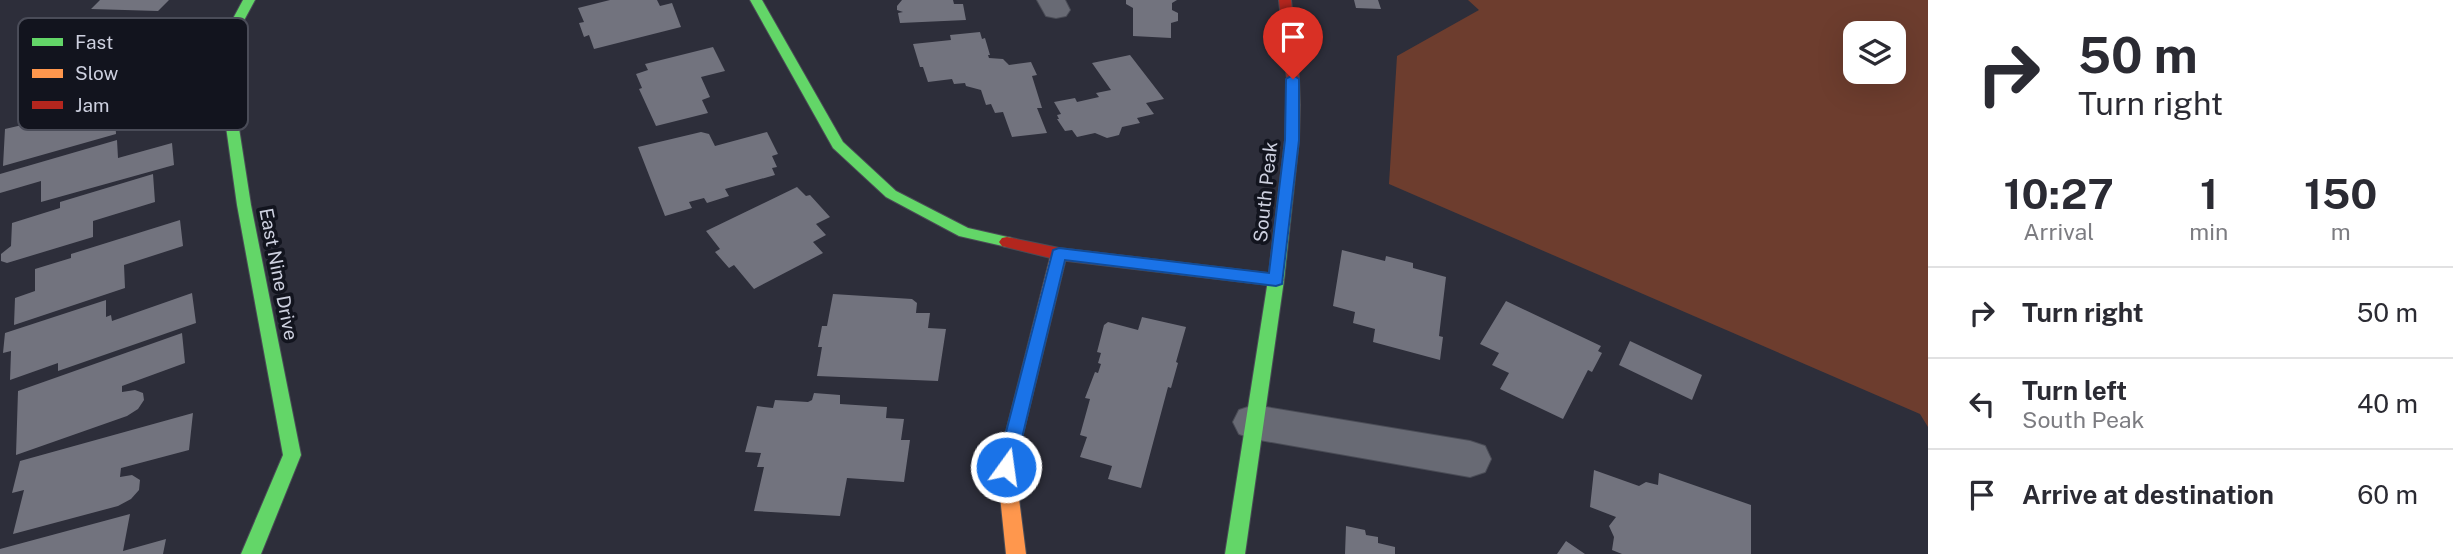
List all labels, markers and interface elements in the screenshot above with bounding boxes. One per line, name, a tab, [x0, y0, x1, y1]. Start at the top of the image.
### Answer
pin	[1263, 7, 1323, 79]
legend	[18, 18, 248, 130]
icon: arrive	[1274, 18, 1312, 56]
map controls	[1843, 21, 1906, 84]
button: layers	[1843, 21, 1906, 84]
text: 50 m	[2078, 26, 2198, 84]
icon: right	[1963, 28, 2054, 119]
text: Fast	[75, 31, 113, 53]
text: Slow	[75, 62, 119, 84]
text: Turn right	[2078, 85, 2223, 122]
text: Jam	[75, 94, 109, 116]
street label: South Peak	[1249, 140, 1281, 243]
text: 10:27	[2004, 169, 2114, 218]
text: 1	[2200, 169, 2218, 218]
text: 150	[2304, 169, 2377, 218]
street label: East Nine Drive	[255, 206, 303, 342]
text: Arrival	[2023, 218, 2094, 245]
text: min	[2189, 218, 2228, 245]
text: m	[2331, 218, 2351, 245]
icon: right	[1963, 294, 2001, 332]
text: Turn right	[2022, 297, 2144, 328]
text: 50 m	[2357, 297, 2418, 328]
text: Turn left	[2022, 375, 2127, 406]
icon: left	[1963, 385, 2001, 423]
text: 40 m	[2357, 388, 2418, 419]
text: South Peak	[2022, 406, 2144, 433]
position arrow	[969, 430, 1043, 504]
icon: arrive	[1963, 476, 2001, 514]
text: Arrive at destination	[2022, 479, 2274, 510]
text: 60 m	[2357, 479, 2418, 510]

